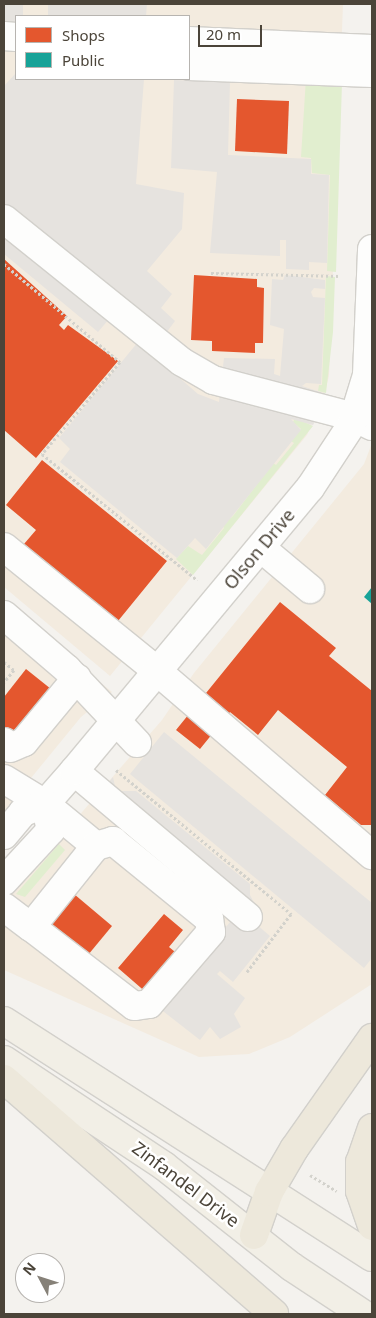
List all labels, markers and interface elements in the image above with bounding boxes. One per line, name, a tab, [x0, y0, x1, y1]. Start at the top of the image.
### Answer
legend	[15, 15, 190, 80]
scale bar	[201, 15, 265, 47]
text: 20 m	[206, 24, 241, 44]
text: Shops	[62, 25, 105, 45]
text: Public	[62, 50, 105, 70]
street label: Olson Drive	[219, 504, 299, 594]
street label: Zinfandel Drive	[128, 1137, 244, 1231]
north arrow	[15, 1253, 65, 1303]
text: N	[18, 1258, 40, 1279]

